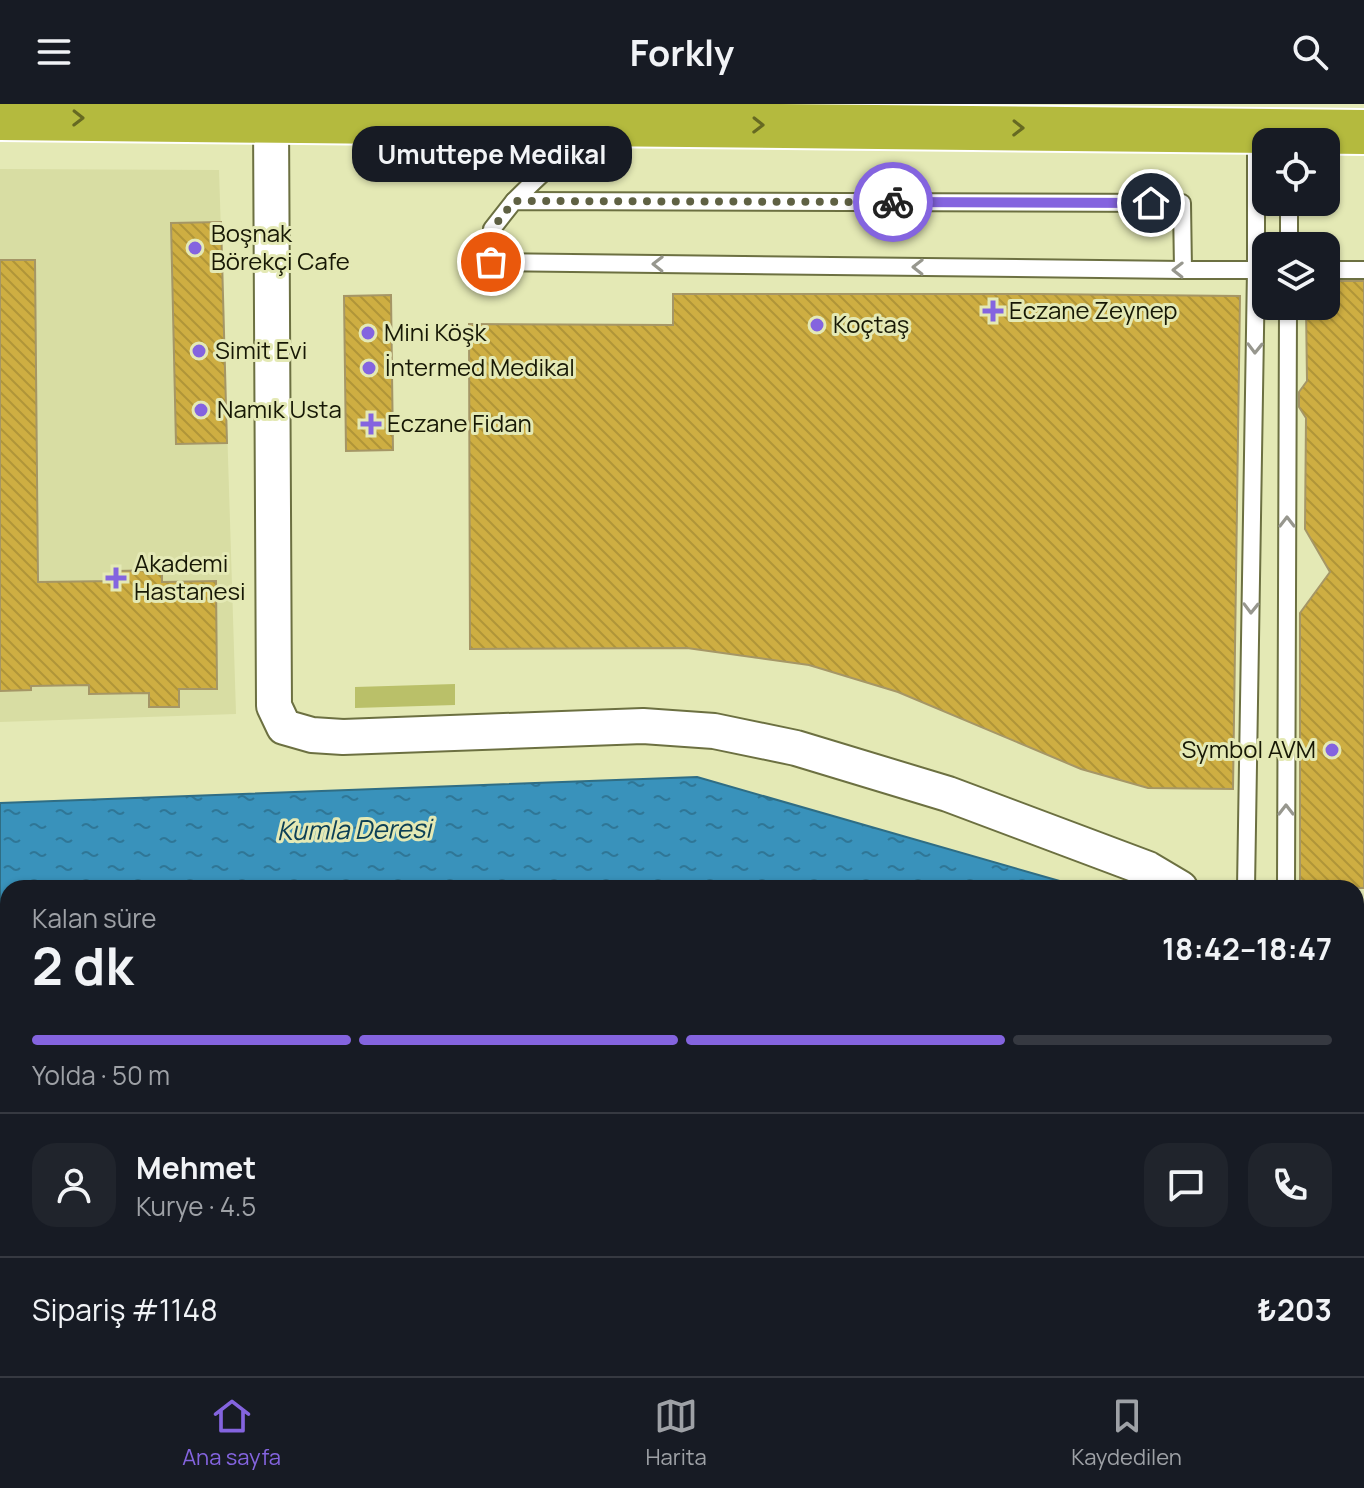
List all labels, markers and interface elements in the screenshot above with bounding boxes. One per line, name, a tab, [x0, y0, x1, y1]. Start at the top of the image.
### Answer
text: Forkly	[630, 28, 734, 77]
icon: menu	[32, 30, 76, 74]
icon: search	[1288, 30, 1332, 74]
one-way arrow	[72, 110, 85, 127]
one-way arrow	[752, 116, 765, 134]
one-way arrow	[1012, 119, 1025, 136]
callout: Umuttepe Medikal	[351, 126, 631, 182]
map controls	[1252, 128, 1340, 320]
button: locate	[1252, 128, 1340, 216]
text: Umuttepe Medikal	[378, 136, 606, 172]
courier	[853, 162, 933, 242]
pin	[1117, 169, 1185, 237]
icon: bike	[871, 180, 915, 224]
icon: home	[1129, 181, 1173, 225]
place label: Boşnak Börekçi Cafe	[211, 216, 350, 277]
pin	[457, 228, 525, 296]
button: layers	[1252, 232, 1340, 320]
marker: Boşnak Börekçi Cafe	[186, 239, 204, 257]
icon: bag	[469, 240, 513, 284]
one-way arrow	[651, 255, 664, 272]
one-way arrow	[911, 258, 924, 276]
one-way arrow	[1171, 261, 1184, 279]
place label: Eczane Zeynep	[1009, 293, 1178, 326]
marker: Eczane Zeynep	[984, 302, 1002, 320]
place label: Koçtaş	[833, 307, 909, 340]
place label: Mini Köşk	[384, 315, 487, 348]
marker: Koçtaş	[808, 316, 826, 334]
marker: Mini Köşk	[359, 324, 377, 342]
place label: Simit Evi	[215, 333, 307, 366]
marker: Simit Evi	[190, 342, 208, 360]
one-way arrow	[1246, 342, 1264, 355]
place label: İntermed Medikal	[385, 350, 575, 383]
marker: İntermed Medikal	[360, 359, 378, 377]
place label: Namık Usta	[217, 392, 342, 425]
marker: Namık Usta	[192, 401, 210, 419]
place label: Eczane Fidan	[387, 406, 532, 439]
marker: Eczane Fidan	[362, 415, 380, 433]
one-way arrow	[1278, 515, 1296, 528]
place label: Akademi Hastanesi	[134, 546, 246, 607]
marker: Akademi Hastanesi	[105, 567, 127, 589]
one-way arrow	[1242, 602, 1260, 615]
place label: Symbol AVM	[1181, 732, 1316, 765]
marker: Symbol AVM	[1323, 741, 1341, 759]
one-way arrow	[1277, 803, 1295, 816]
water label: Kumla Deresi	[276, 810, 434, 848]
text: Kalan süre	[32, 900, 156, 936]
text: 18:42–18:47	[1162, 928, 1332, 969]
text: 2 dk	[32, 930, 133, 1001]
text: Yolda · 50 m	[32, 1057, 170, 1093]
button: person	[32, 1143, 116, 1227]
button: chat	[1144, 1143, 1228, 1227]
button: phone	[1248, 1143, 1332, 1227]
text: Mehmet	[136, 1147, 256, 1188]
text: Kurye · 4.5	[136, 1188, 256, 1224]
text: Sipariş #1148	[32, 1289, 218, 1330]
text: ₺203	[1257, 1289, 1332, 1330]
tab: Ana sayfa	[182, 1394, 281, 1472]
tab: Harita	[645, 1394, 707, 1472]
tab: Kaydedilen	[1071, 1394, 1182, 1472]

